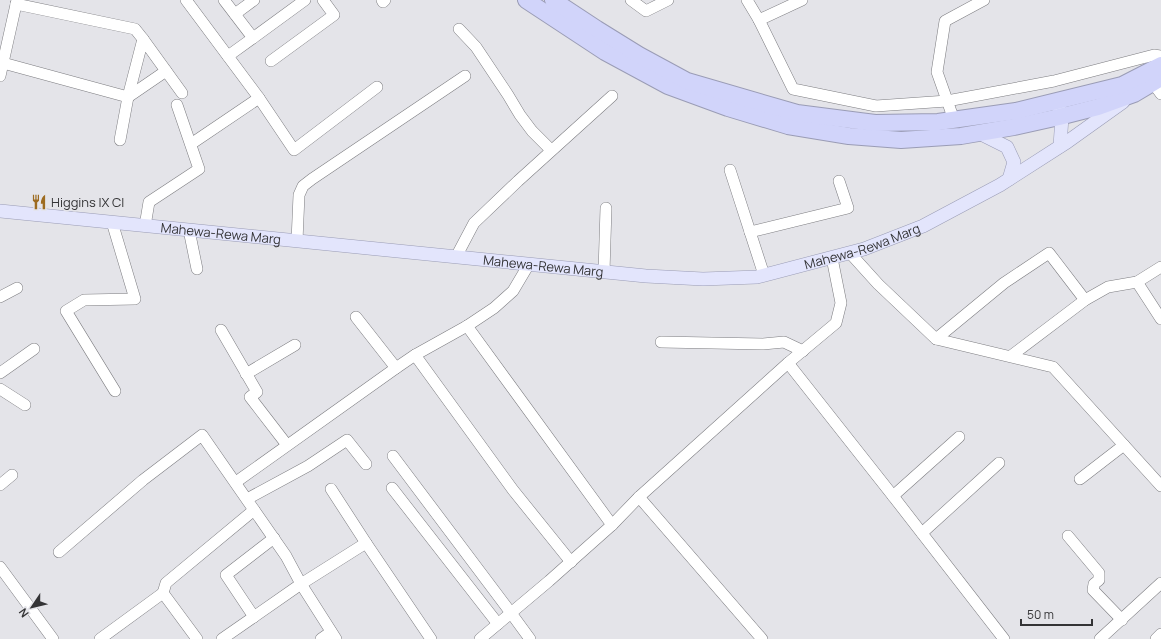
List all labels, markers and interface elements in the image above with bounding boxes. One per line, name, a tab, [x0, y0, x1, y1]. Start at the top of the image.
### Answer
restaurant icon: Higgins IX CI	[30, 193, 48, 211]
place label: Higgins IX CI	[51, 193, 124, 211]
street label: Mahewa-Rewa Marg	[160, 218, 282, 248]
street label: Mahewa-Rewa Marg	[802, 219, 923, 273]
street label: Mahewa-Rewa Marg	[482, 251, 604, 281]
north arrow	[12, 587, 52, 627]
scale bar	[1021, 601, 1092, 627]
text: N	[15, 605, 32, 621]
text: 50 m	[1027, 606, 1054, 623]

